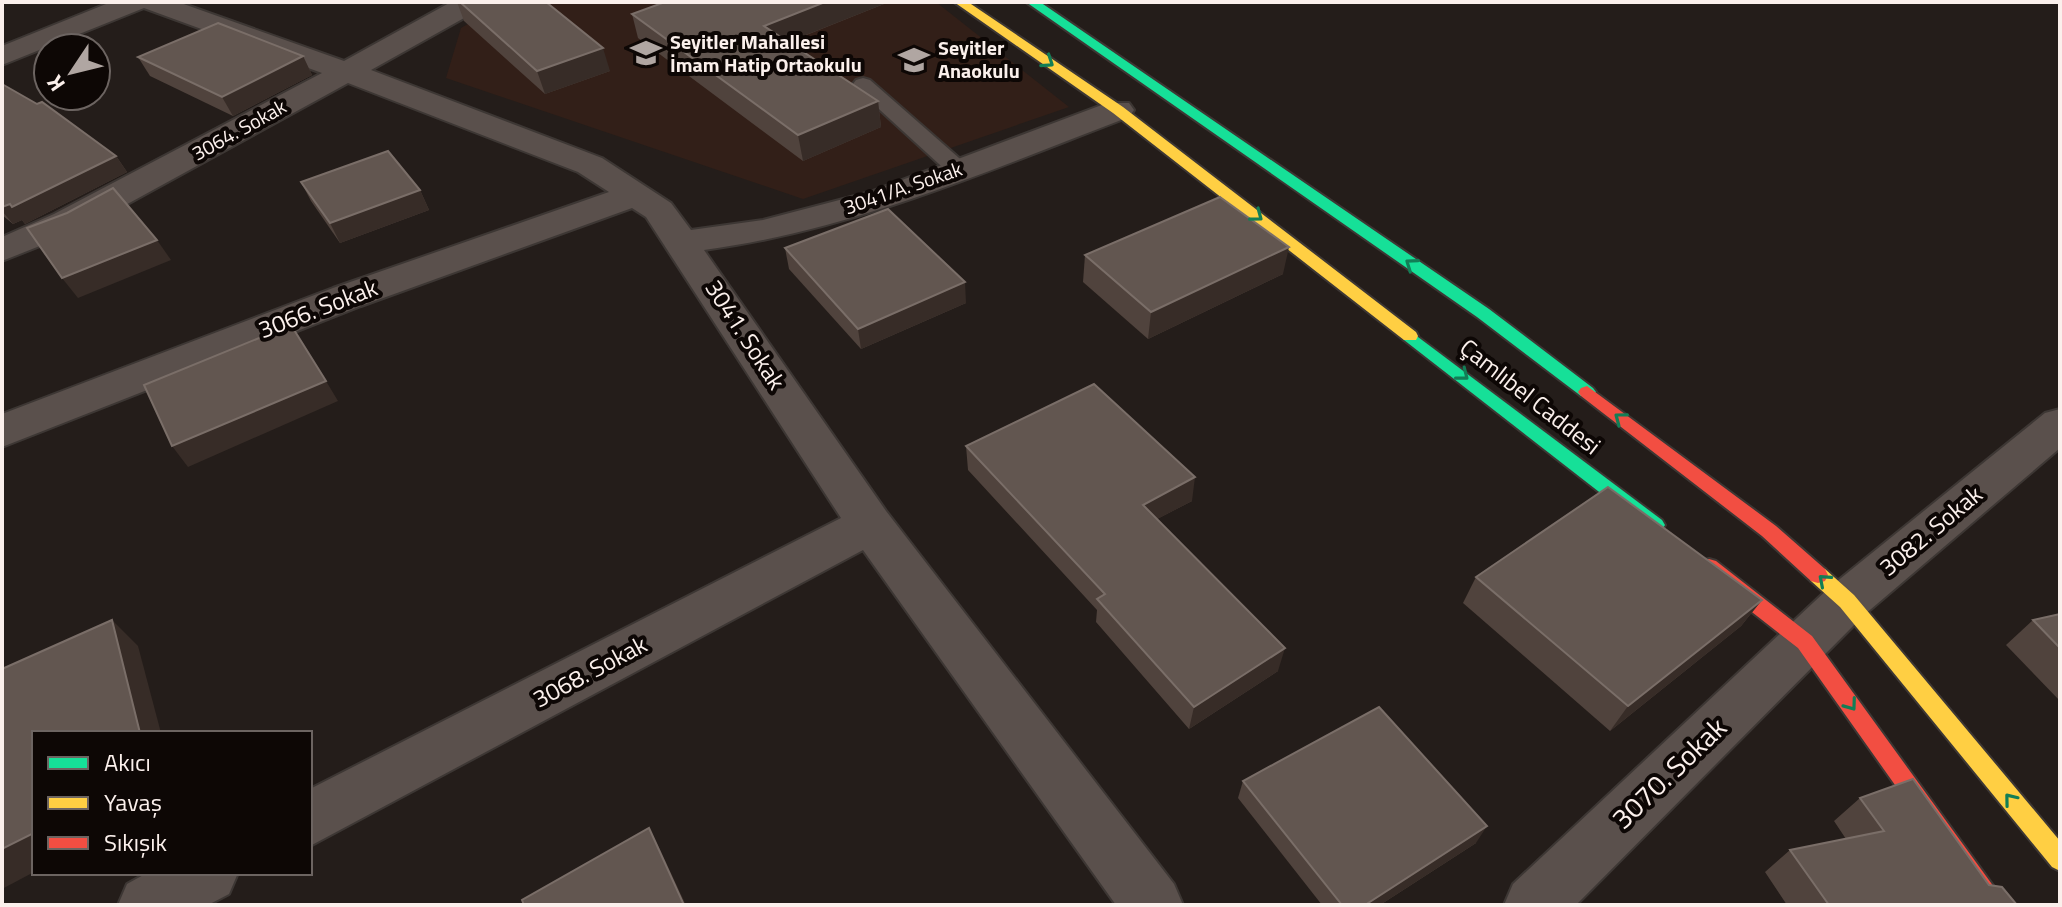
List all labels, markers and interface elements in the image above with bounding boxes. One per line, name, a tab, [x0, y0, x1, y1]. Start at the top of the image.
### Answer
place label: Seyitler Mahallesi İmam Hatip Ortaokulu	[670, 26, 862, 80]
north arrow	[32, 32, 112, 112]
place label: Seyitler Anaokulu	[938, 32, 1020, 86]
school or university icon: Seyitler Mahallesi İmam Hatip Ortaokulu	[629, 36, 663, 70]
school or university icon: Seyitler Anaokulu	[897, 43, 931, 77]
one-way arrow	[1039, 52, 1053, 67]
text: K	[38, 68, 73, 99]
street label: 3064. Sokak	[186, 91, 292, 168]
street label: 3041/A. Sokak	[839, 153, 967, 222]
one-way arrow	[1248, 206, 1263, 220]
one-way arrow	[1406, 259, 1420, 274]
street label: 3066. Sokak	[253, 269, 383, 347]
street label: 3041. Sokak	[697, 272, 795, 397]
street label: Çamlıbel Caddesi	[1452, 330, 1609, 463]
one-way arrow	[1454, 366, 1468, 380]
one-way arrow	[1614, 414, 1629, 428]
street label: 3082. Sokak	[1871, 476, 1990, 584]
one-way arrow	[1818, 575, 1833, 590]
street label: 3068. Sokak	[526, 626, 654, 716]
one-way arrow	[1841, 696, 1855, 711]
street label: 3070. Sokak	[1601, 707, 1736, 839]
legend	[32, 731, 312, 875]
text: Akıcı	[104, 744, 151, 780]
text: Yavaş	[104, 784, 162, 820]
one-way arrow	[2006, 793, 2020, 808]
text: Sıkışık	[104, 824, 167, 860]

